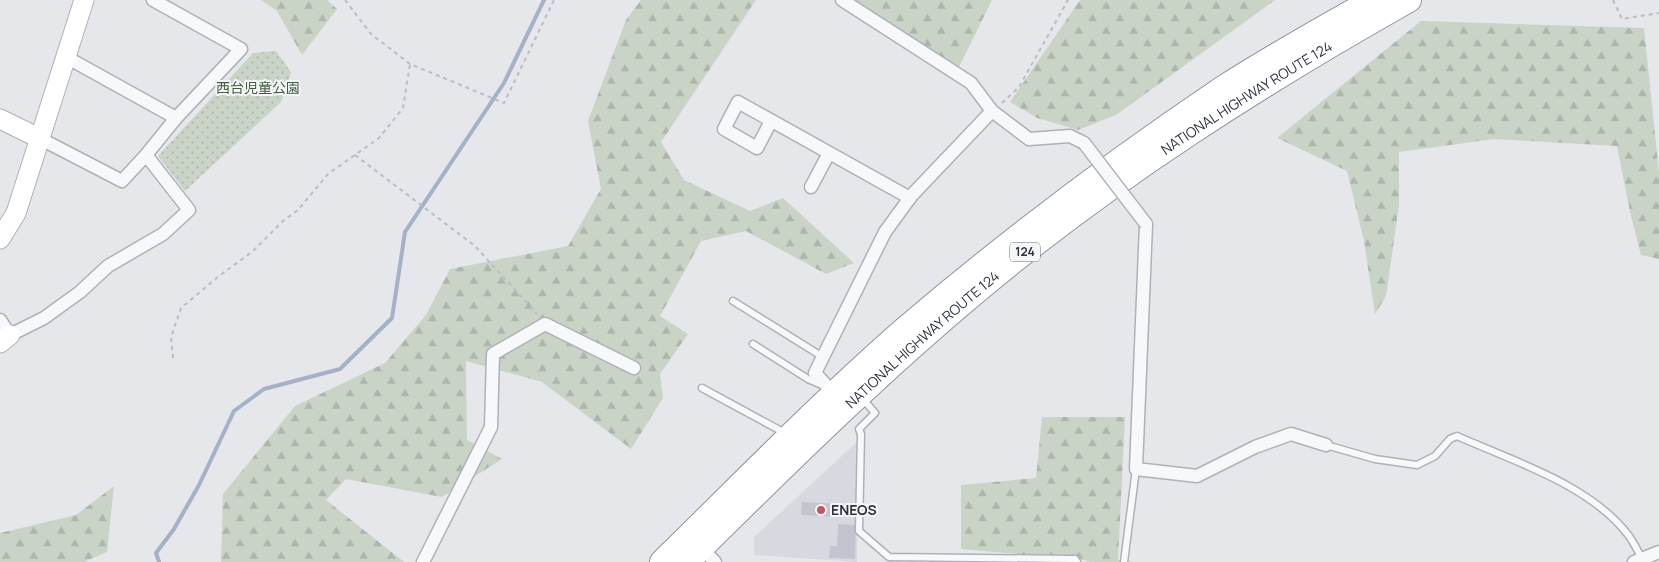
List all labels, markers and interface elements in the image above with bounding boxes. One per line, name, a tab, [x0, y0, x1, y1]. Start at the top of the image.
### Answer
street label: NATIONAL HIGHWAY ROUTE 124	[1157, 36, 1336, 159]
park label: 西台児童公園	[216, 78, 300, 97]
road number: 124	[1010, 242, 1040, 262]
street label: NATIONAL HIGHWAY ROUTE 124	[841, 266, 1003, 412]
place label: ENEOS	[831, 500, 877, 519]
marker: ENEOS	[815, 504, 827, 516]

